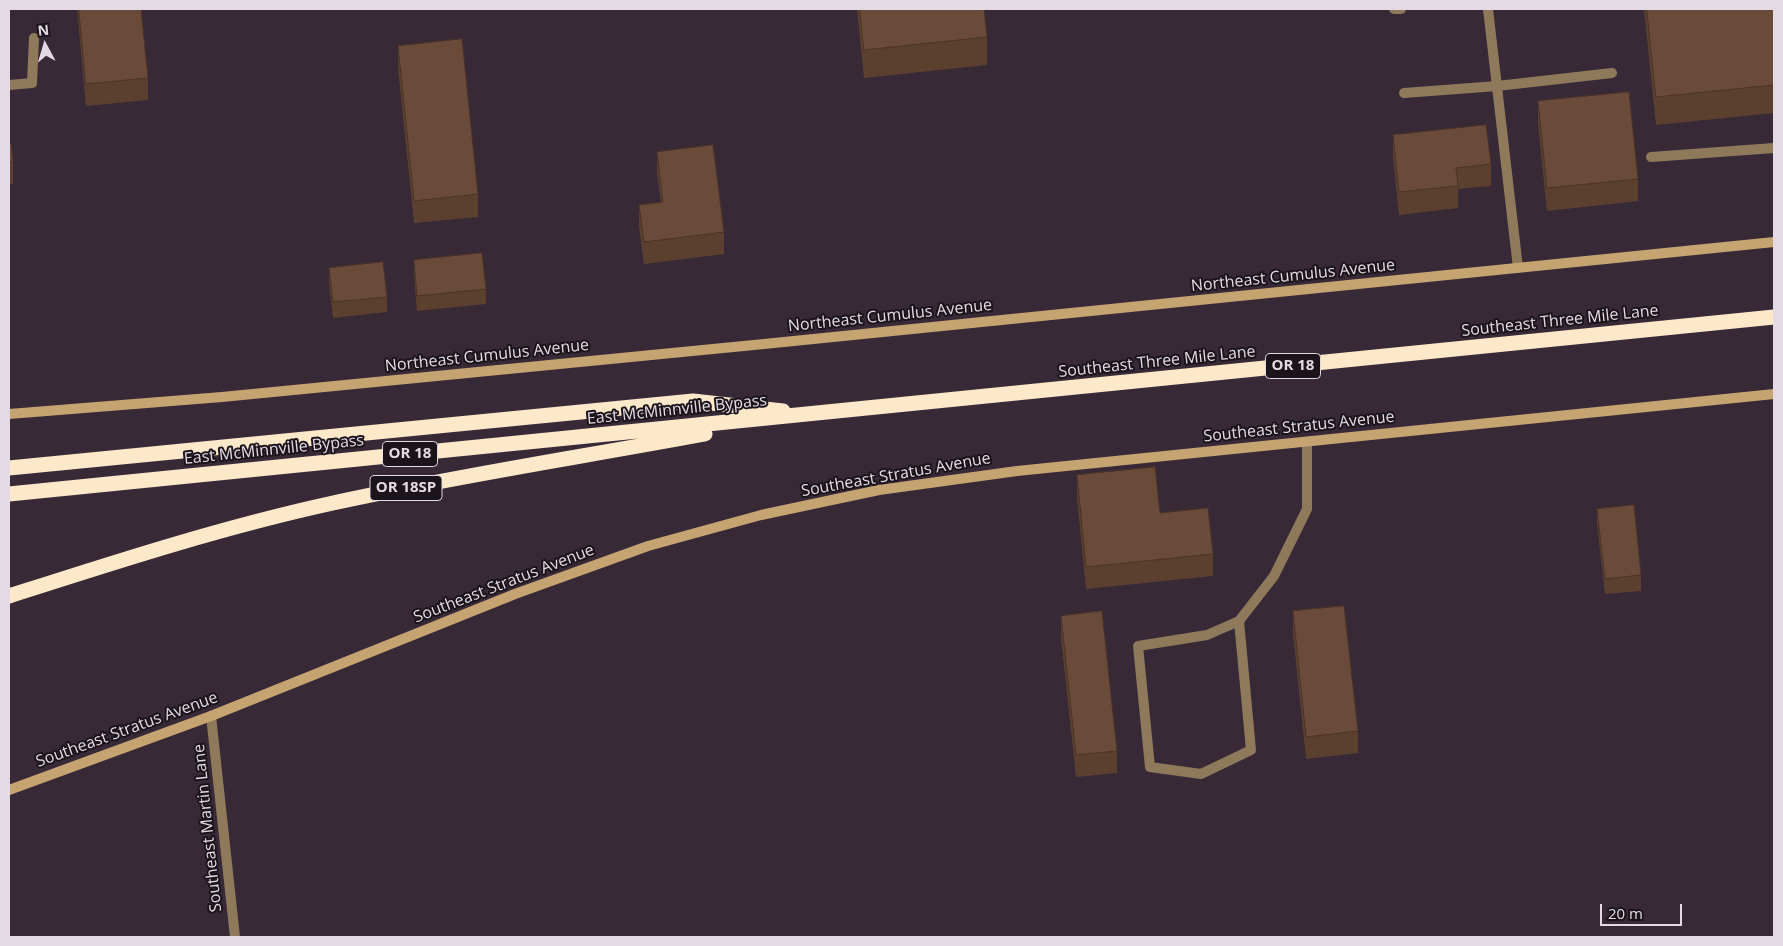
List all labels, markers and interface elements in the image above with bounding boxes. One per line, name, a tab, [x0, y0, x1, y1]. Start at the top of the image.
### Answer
north arrow	[20, 20, 70, 70]
text: N	[37, 20, 50, 40]
street label: Northeast Cumulus Avenue	[1190, 256, 1396, 296]
street label: Northeast Cumulus Avenue	[787, 296, 993, 336]
street label: Southeast Three Mile Lane	[1461, 301, 1659, 341]
street label: Northeast Cumulus Avenue	[384, 336, 590, 376]
street label: Southeast Three Mile Lane	[1058, 342, 1256, 382]
road number: OR 18	[1266, 354, 1320, 378]
street label: East McMinnville Bypass	[586, 391, 768, 429]
street label: Southeast Stratus Avenue	[1203, 407, 1395, 447]
street label: East McMinnville Bypass	[183, 431, 365, 469]
road number: OR 18	[382, 442, 438, 466]
street label: Southeast Stratus Avenue	[800, 449, 992, 501]
road number: OR 18SP	[370, 476, 442, 500]
street label: Southeast Stratus Avenue	[411, 541, 597, 627]
street label: Southeast Stratus Avenue	[34, 688, 220, 772]
street label: Southeast Martin Lane	[190, 743, 226, 913]
scale bar	[1603, 894, 1686, 926]
text: 20 m	[1608, 903, 1643, 923]

